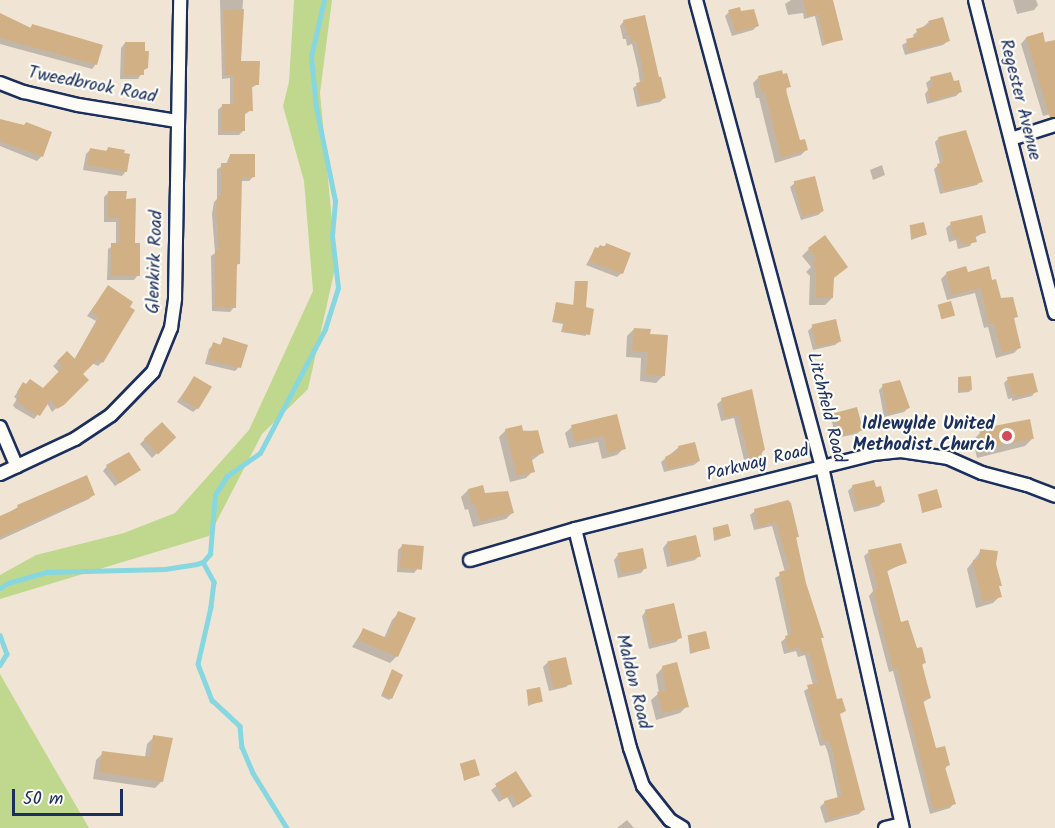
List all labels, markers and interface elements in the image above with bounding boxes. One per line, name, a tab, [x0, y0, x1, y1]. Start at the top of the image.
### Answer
street label: Regester Avenue	[994, 37, 1044, 163]
street label: Tweedbrook Road	[26, 63, 158, 109]
street label: Glenkirk Road	[143, 210, 169, 314]
street label: Litchfield Road	[801, 351, 849, 465]
place label: Idlewylde United Methodist Church	[853, 415, 995, 458]
marker: Idlewylde United Methodist Church	[1000, 429, 1014, 443]
street label: Parkway Road	[704, 441, 812, 487]
street label: Maldon Road	[610, 632, 654, 732]
scale bar	[15, 777, 126, 815]
text: 50 m	[23, 785, 63, 814]

